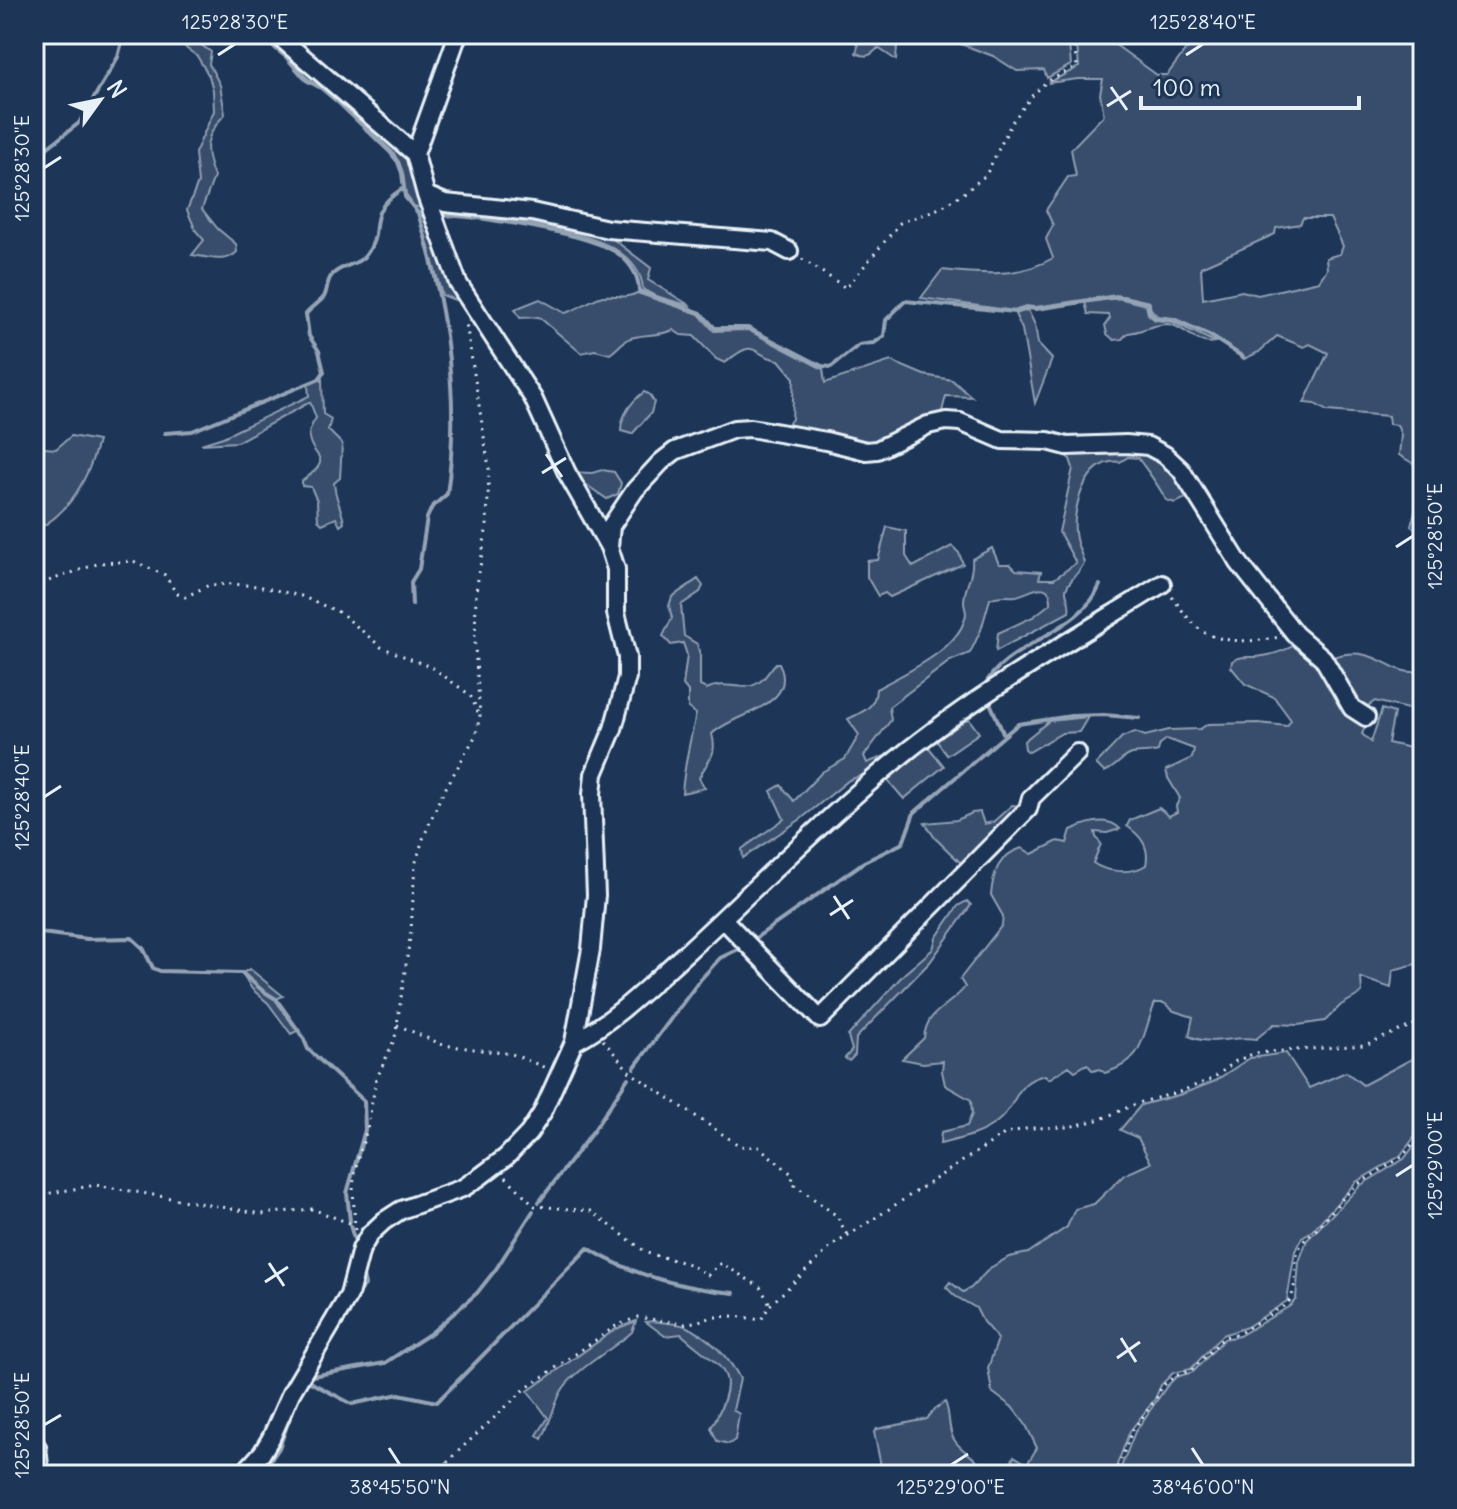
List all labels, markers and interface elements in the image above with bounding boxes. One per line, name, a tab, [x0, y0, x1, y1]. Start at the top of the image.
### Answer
text: 125°28'30"E	[182, 9, 288, 34]
text: 125°28'40"E	[1150, 9, 1256, 34]
north arrow	[60, 60, 140, 140]
scale bar	[1141, 60, 1359, 110]
text: 100 m	[1153, 72, 1221, 102]
text: N	[101, 75, 133, 103]
text: 125°28'30"E	[9, 115, 34, 221]
text: 125°28'50"E	[1422, 483, 1447, 589]
text: 125°28'40"E	[9, 744, 34, 850]
text: 125°29'00"E	[1422, 1111, 1447, 1219]
text: 125°28'50"E	[9, 1372, 34, 1478]
text: 38°45'50"N	[349, 1474, 451, 1499]
text: 125°29'00"E	[897, 1474, 1005, 1499]
text: 38°46'00"N	[1152, 1474, 1255, 1499]

